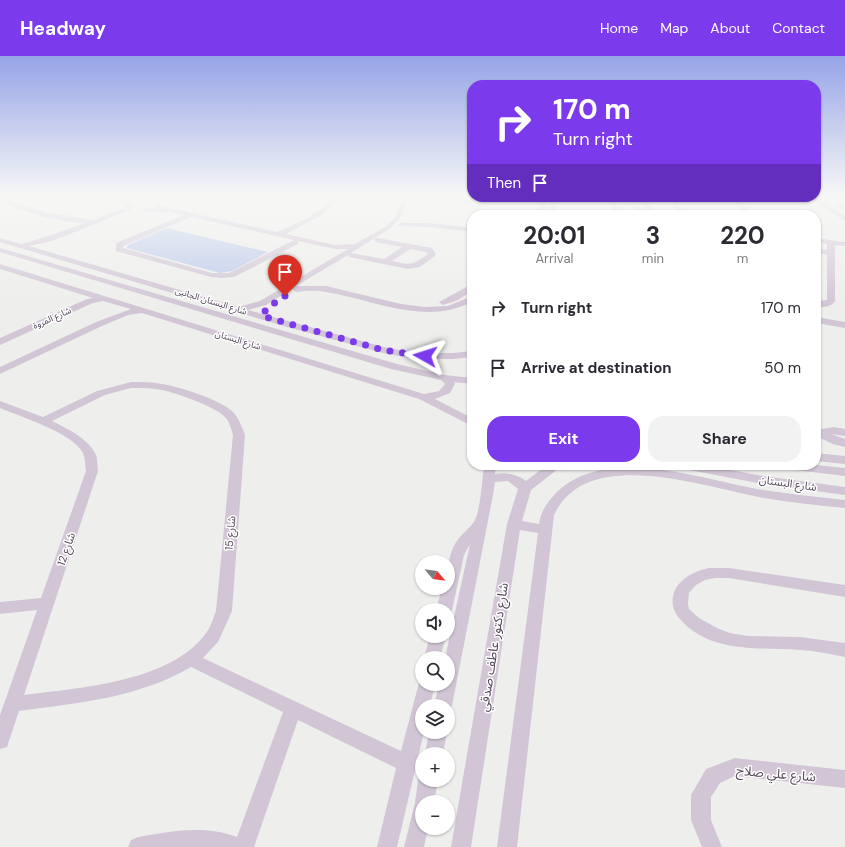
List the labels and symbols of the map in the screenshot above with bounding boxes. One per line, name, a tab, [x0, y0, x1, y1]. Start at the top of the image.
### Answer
pin	[268, 255, 302, 296]
street label: شارع البستان الجانبى	[173, 284, 248, 319]
street label: شارع المروة	[31, 304, 74, 333]
street label: شارع البستان	[213, 327, 262, 354]
position arrow	[404, 335, 446, 377]
street label: شارع البستان	[758, 472, 818, 495]
street label: شارع 15	[222, 515, 240, 551]
street label: شارع 12	[54, 530, 79, 568]
north arrow	[415, 555, 455, 595]
street label: شارع دكتور عاطف صدقي	[475, 581, 514, 713]
street label: شارع علي صلاح	[735, 762, 817, 787]

